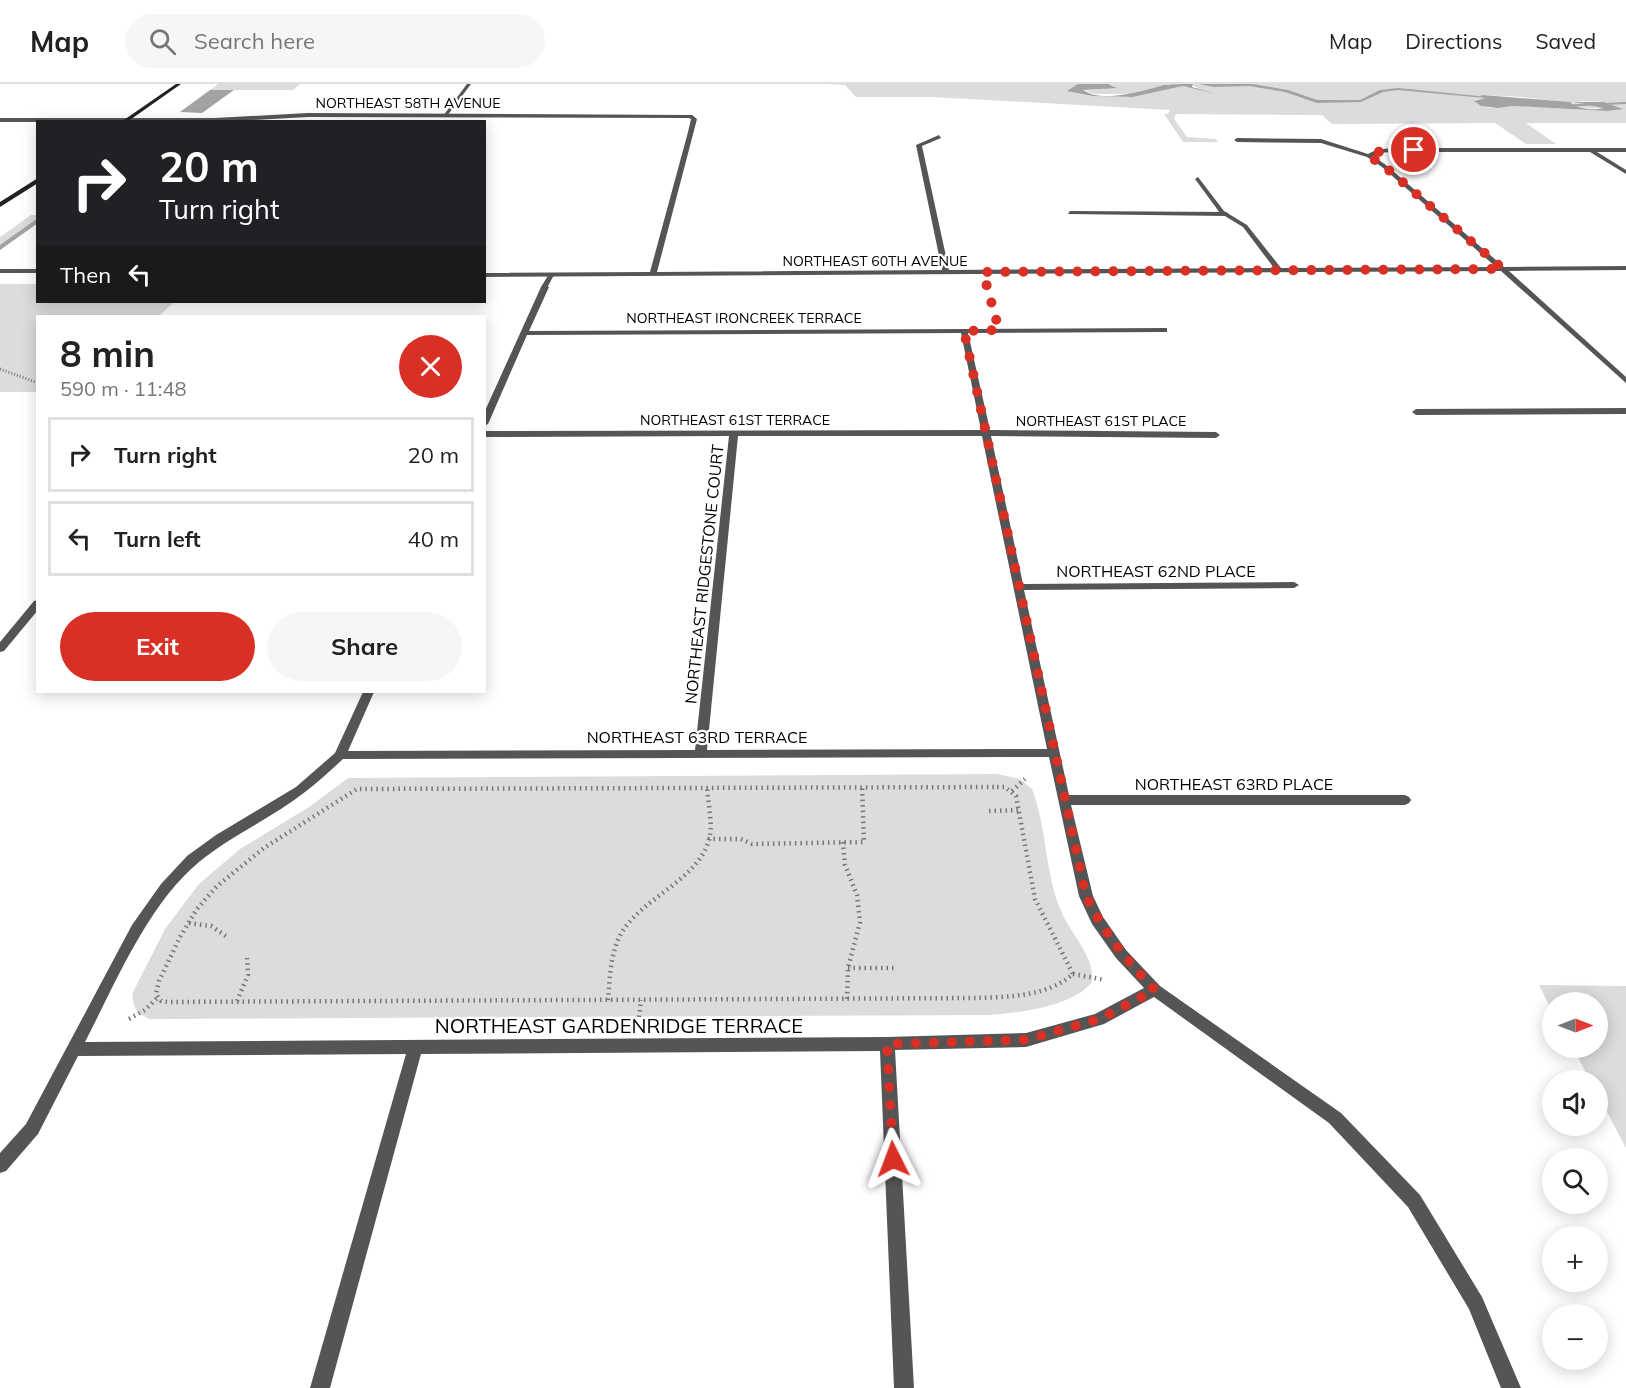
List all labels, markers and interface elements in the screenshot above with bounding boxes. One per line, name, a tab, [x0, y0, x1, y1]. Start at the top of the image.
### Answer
search box	[125, 14, 545, 68]
text: Map	[30, 24, 89, 59]
icon: search	[146, 25, 179, 58]
text: Search here	[194, 27, 315, 55]
text: Map	[1329, 28, 1372, 54]
text: Directions	[1405, 28, 1502, 54]
text: Saved	[1535, 28, 1596, 54]
street label: NORTHEAST 58TH AVENUE	[316, 94, 500, 112]
pin	[1388, 124, 1439, 175]
icon: arrive	[1397, 133, 1430, 166]
text: 20 m	[159, 140, 259, 193]
icon: right	[60, 144, 138, 222]
text: Turn right	[159, 192, 279, 226]
street label: NORTHEAST 60TH AVENUE	[783, 252, 967, 270]
icon: left	[123, 258, 156, 291]
text: Then	[60, 261, 111, 289]
street label: NORTHEAST IRONCREEK TERRACE	[626, 309, 862, 327]
text: 8 min	[60, 331, 155, 376]
button: close	[399, 335, 462, 398]
text: 590 m · 11:48	[60, 376, 186, 401]
street label: NORTHEAST 61ST TERRACE	[640, 411, 830, 429]
street label: NORTHEAST 61ST PLACE	[1016, 412, 1186, 430]
icon: right	[63, 438, 96, 471]
text: Turn right	[114, 441, 217, 469]
text: 20 m	[408, 441, 459, 469]
street label: NORTHEAST RIDGESTONE COURT	[680, 443, 728, 705]
icon: left	[63, 522, 96, 555]
text: Turn left	[114, 525, 201, 553]
text: 40 m	[408, 525, 459, 553]
street label: NORTHEAST 62ND PLACE	[1056, 561, 1256, 581]
button: Exit	[60, 612, 255, 681]
button: Share	[267, 612, 462, 681]
street label: NORTHEAST 63RD TERRACE	[587, 727, 807, 747]
street label: NORTHEAST 63RD PLACE	[1135, 774, 1333, 794]
north arrow	[1542, 992, 1608, 1058]
map controls	[1542, 992, 1608, 1370]
street label: NORTHEAST GARDENRIDGE TERRACE	[435, 1013, 803, 1038]
button: sound	[1542, 1070, 1608, 1136]
position arrow	[861, 1127, 925, 1191]
button: search	[1542, 1148, 1608, 1214]
button: +	[1542, 1226, 1608, 1292]
button: −	[1542, 1304, 1608, 1370]

